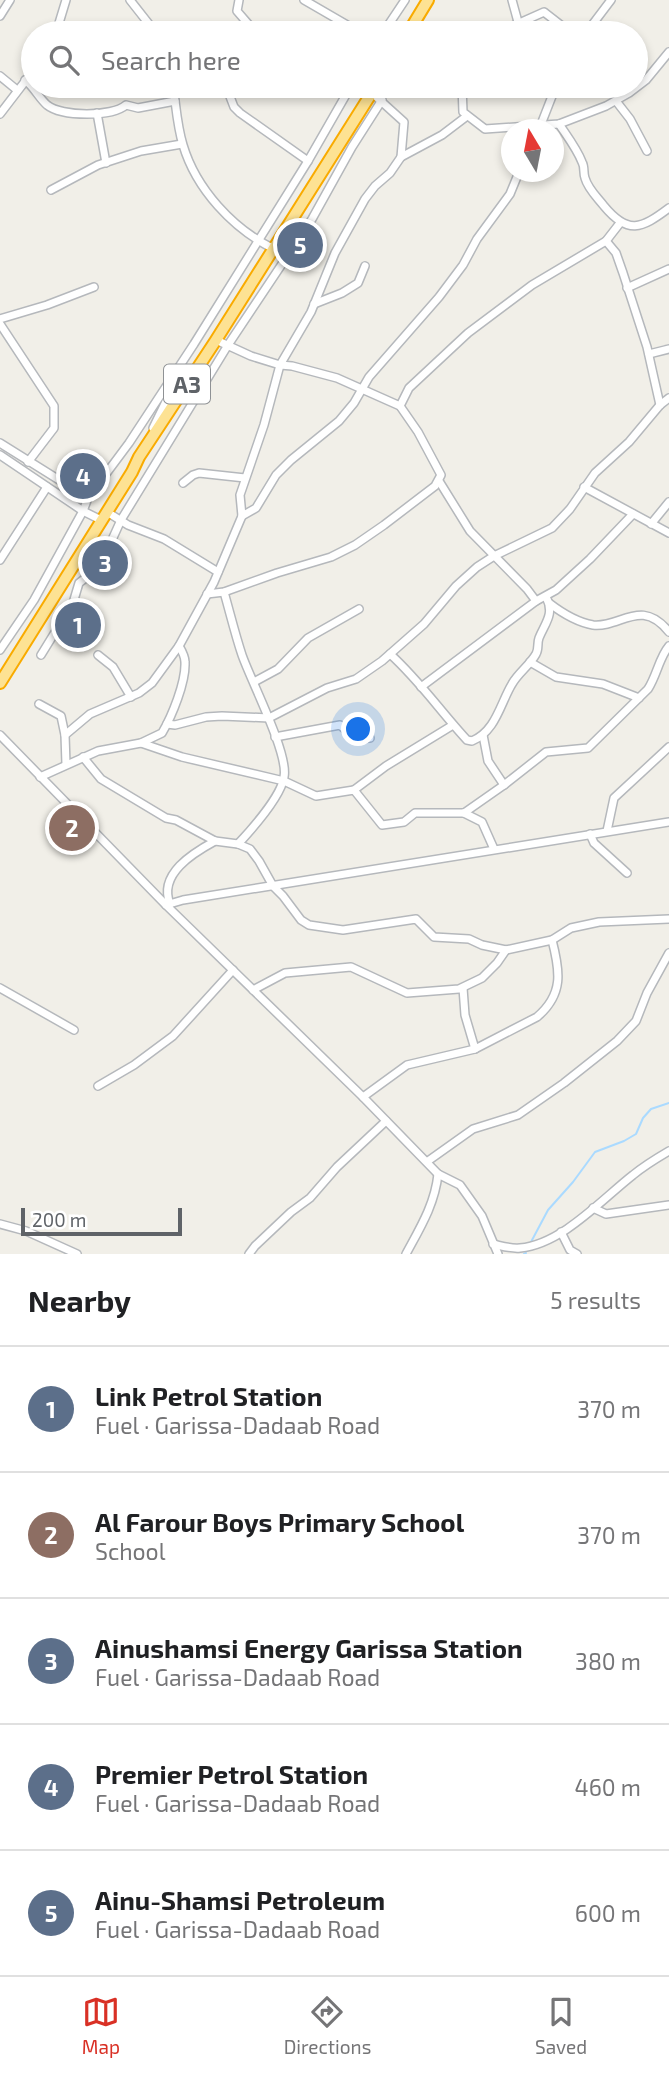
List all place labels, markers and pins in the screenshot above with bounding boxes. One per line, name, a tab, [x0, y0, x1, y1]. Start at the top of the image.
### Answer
pin: 5	[277, 219, 323, 271]
pin: 4	[60, 450, 106, 502]
pin: 3	[82, 537, 128, 589]
pin: 1	[55, 599, 101, 651]
pin: 2	[49, 802, 95, 854]

